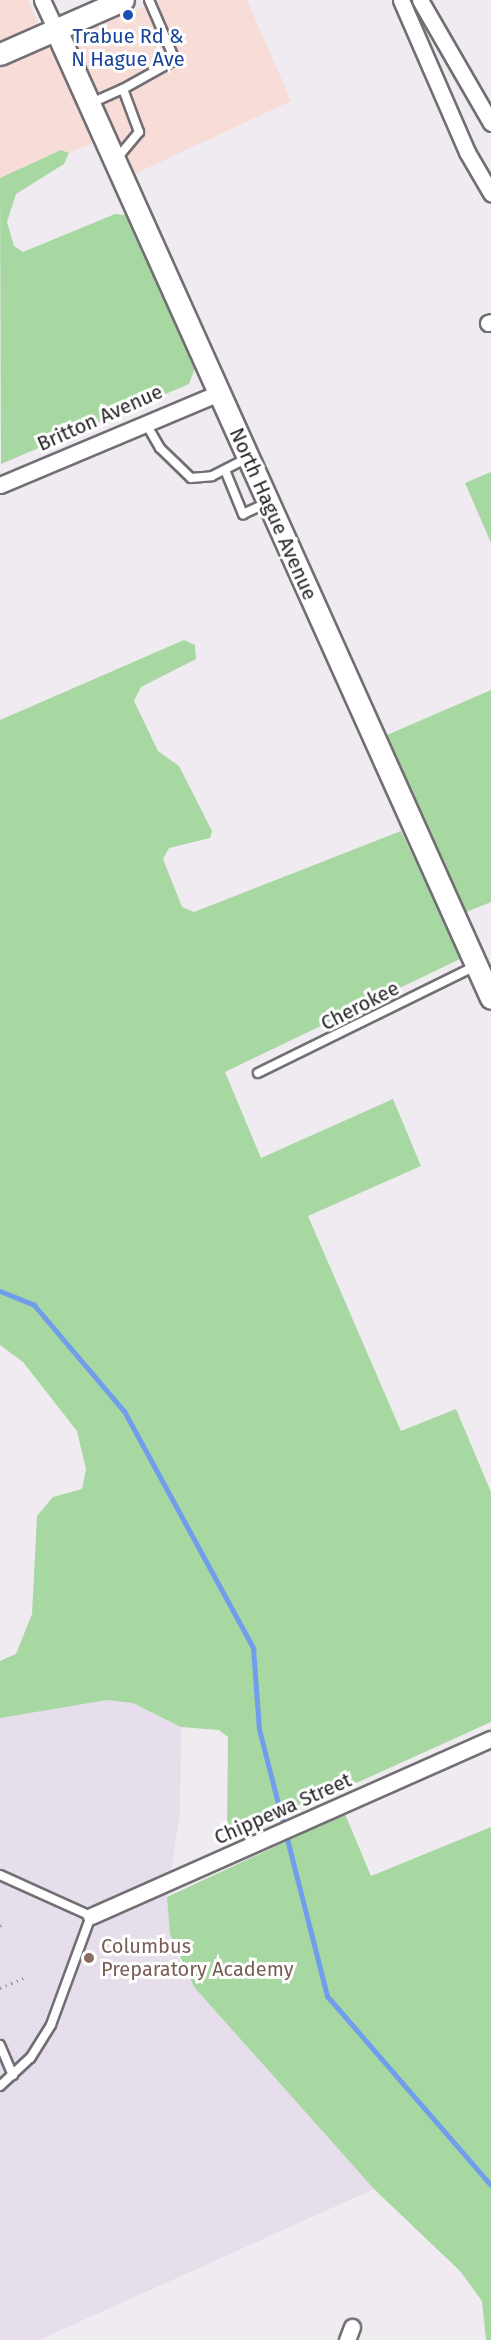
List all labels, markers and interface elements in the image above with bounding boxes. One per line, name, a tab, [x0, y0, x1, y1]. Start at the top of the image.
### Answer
marker: Trabue Rd & N Hague Ave	[121, 8, 135, 22]
place label: Trabue Rd & N Hague Ave	[71, 24, 185, 71]
street label: Britton Avenue	[34, 380, 166, 456]
street label: North Hague Avenue	[224, 424, 322, 604]
street label: Cherokee	[317, 976, 403, 1036]
street label: Chippewa Street	[211, 1768, 355, 1850]
place label: Columbus Preparatory Academy	[101, 1934, 294, 1981]
marker: Columbus Preparatory Academy	[82, 1951, 96, 1965]

